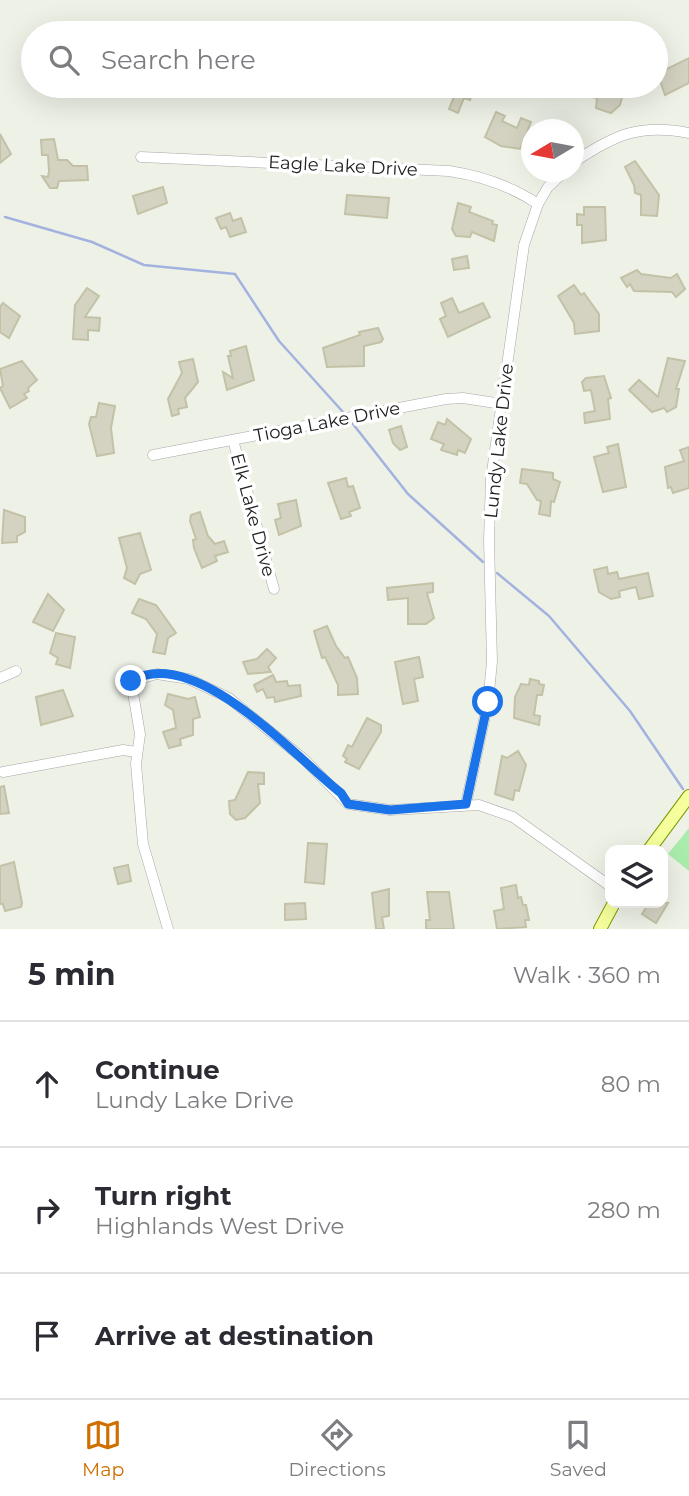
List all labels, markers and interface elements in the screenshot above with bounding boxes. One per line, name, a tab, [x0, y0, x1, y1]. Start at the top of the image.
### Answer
search box	[21, 21, 668, 98]
icon: search	[45, 41, 83, 79]
text: Search here	[101, 44, 256, 76]
north arrow	[521, 119, 584, 182]
street label: Eagle Lake Drive	[268, 151, 418, 181]
street label: Lundy Lake Drive	[480, 362, 518, 520]
street label: Tioga Lake Drive	[252, 397, 402, 447]
street label: Elk Lake Drive	[226, 451, 280, 579]
route end	[115, 665, 146, 696]
route start	[472, 686, 503, 717]
map controls	[605, 845, 668, 908]
button: layers	[605, 845, 668, 908]
text: 5 min	[28, 956, 116, 993]
text: Walk · 360 m	[513, 961, 661, 989]
text: Continue	[95, 1054, 220, 1086]
icon: ahead	[28, 1065, 66, 1103]
text: 80 m	[601, 1070, 661, 1098]
text: Lundy Lake Drive	[95, 1086, 294, 1114]
text: Turn right	[95, 1180, 231, 1212]
icon: right	[28, 1191, 66, 1229]
text: 280 m	[588, 1196, 661, 1224]
text: Highlands West Drive	[95, 1212, 344, 1240]
icon: arrive	[28, 1317, 66, 1355]
text: Arrive at destination	[95, 1320, 374, 1352]
tab: Map	[82, 1416, 124, 1481]
tab: Directions	[288, 1416, 386, 1481]
tab: Saved	[550, 1416, 607, 1481]

